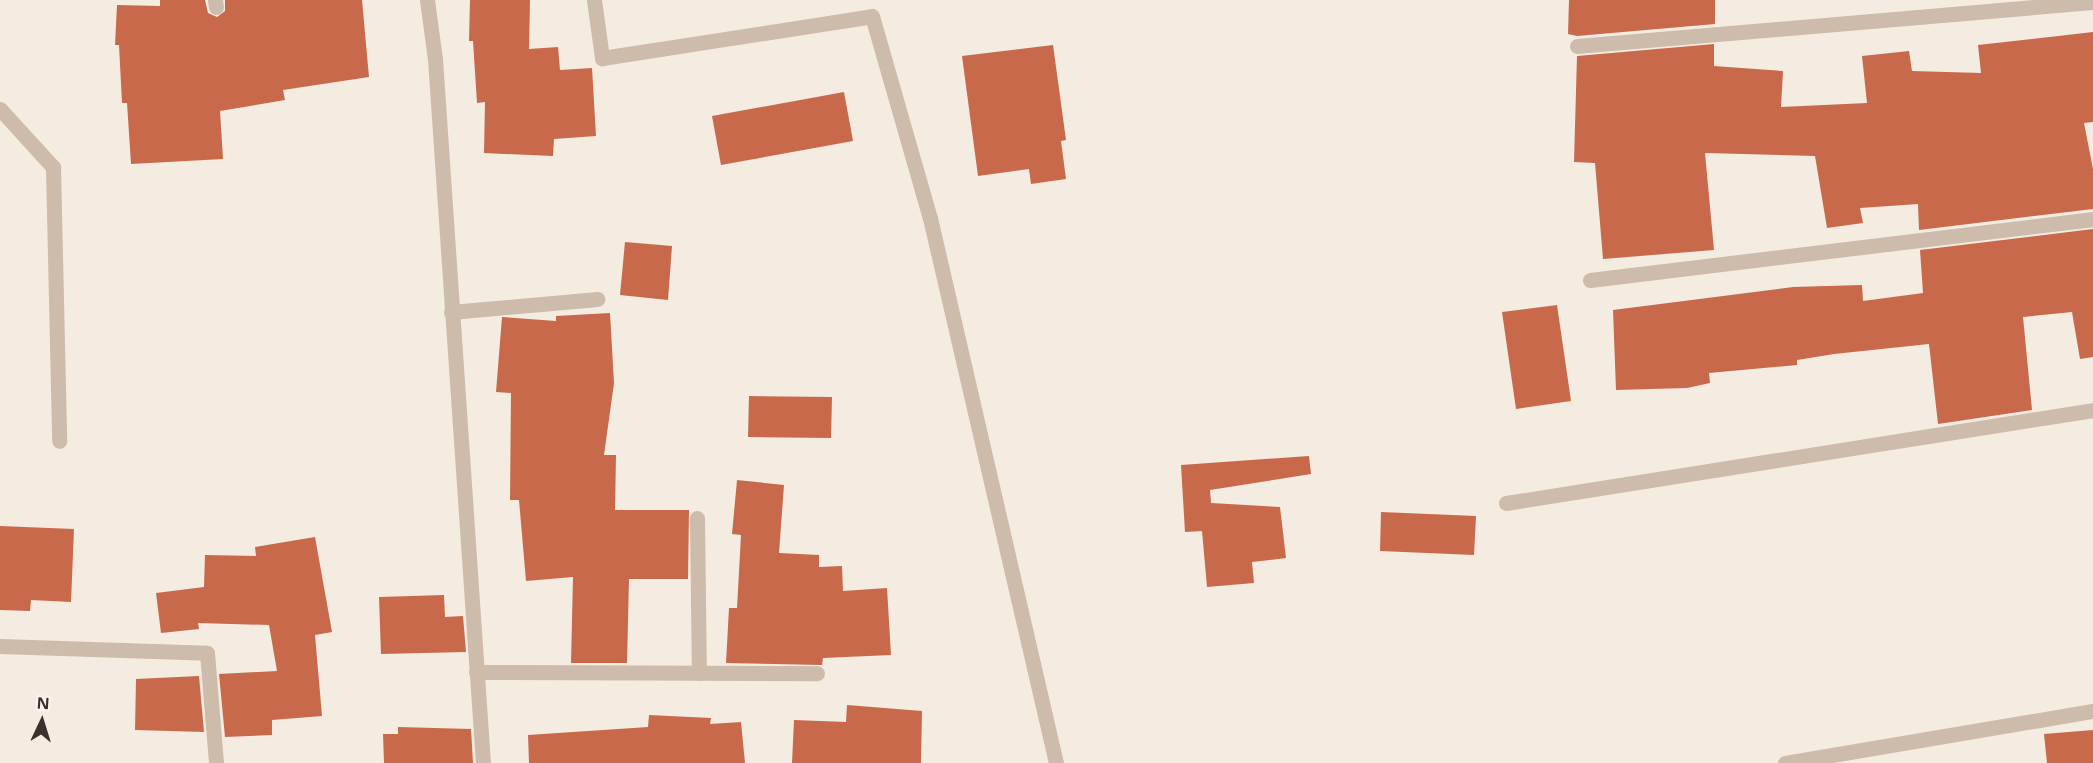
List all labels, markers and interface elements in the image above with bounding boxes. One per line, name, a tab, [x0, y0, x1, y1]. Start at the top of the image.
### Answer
north arrow	[12, 691, 72, 751]
text: N	[36, 692, 51, 714]

